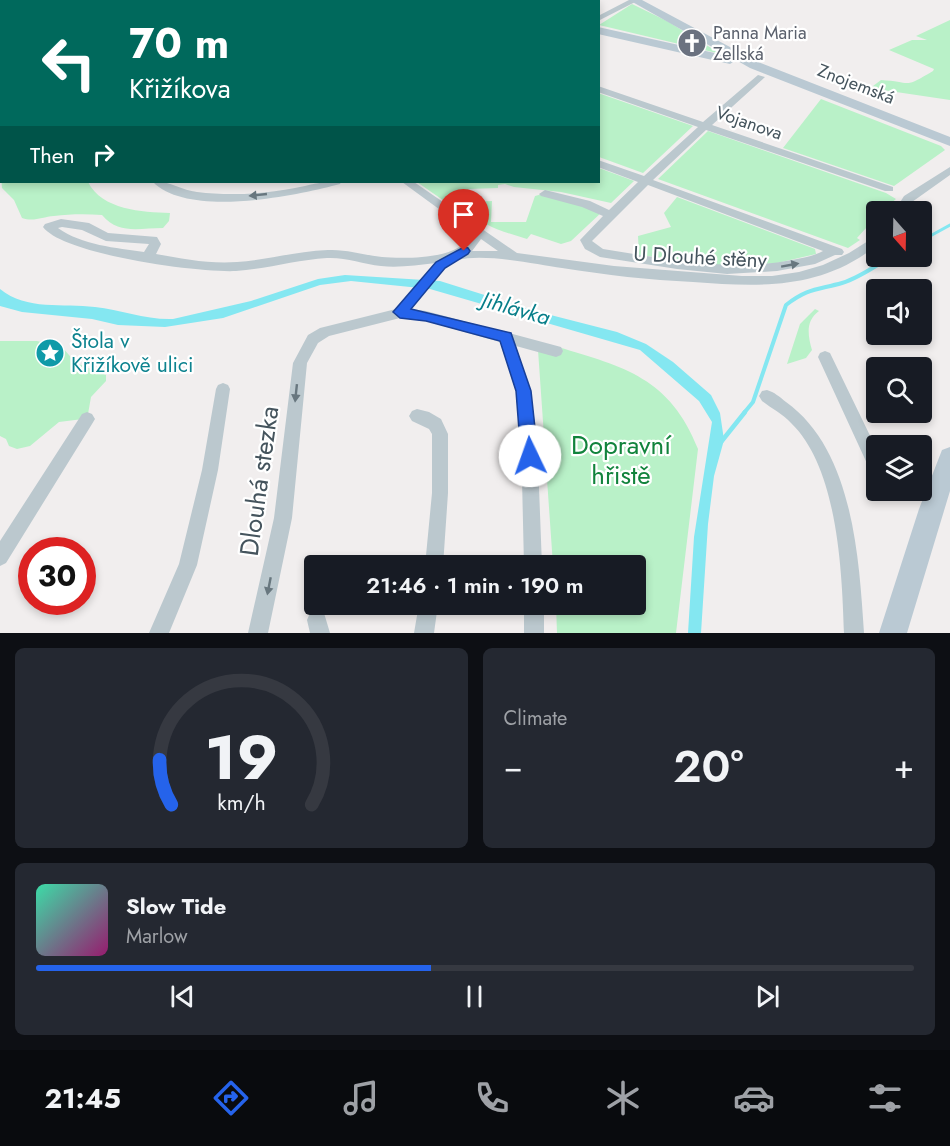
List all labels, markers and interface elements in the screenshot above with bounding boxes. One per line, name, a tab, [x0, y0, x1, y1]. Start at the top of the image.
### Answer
text: 70 m	[129, 13, 229, 74]
place label: Panna Maria Zellská	[713, 20, 807, 67]
icon: left	[30, 24, 108, 102]
church icon: Panna Maria Zellská	[676, 27, 708, 59]
street label: Znojemská	[814, 57, 898, 111]
text: Křižíkova	[129, 69, 231, 108]
street label: Vojanova	[712, 99, 786, 147]
icon: right	[87, 138, 120, 171]
text: Then	[30, 139, 75, 171]
pin	[438, 189, 489, 251]
one-way arrow	[248, 190, 267, 200]
icon: arrive	[447, 198, 480, 231]
north arrow	[866, 201, 932, 267]
map controls	[866, 201, 932, 501]
street label: U Dlouhé stěny	[632, 239, 768, 276]
one-way arrow	[781, 260, 800, 269]
button: sound	[866, 279, 932, 345]
water label: Jihlávka	[474, 282, 554, 333]
place label: Štola v Křižíkově ulici	[71, 326, 194, 380]
place icon: Štola v Křižíkově ulici	[34, 337, 66, 369]
button: search	[866, 357, 932, 423]
one-way arrow	[291, 384, 301, 403]
street label: Dlouhá stezka	[230, 403, 288, 559]
position arrow	[498, 424, 562, 488]
park label: Dopravní hřistě	[571, 426, 672, 494]
button: layers	[866, 435, 932, 501]
speed limit sign: 30	[18, 537, 96, 615]
text: 21:46 · 1 min · 190 m	[366, 569, 584, 601]
one-way arrow	[264, 577, 273, 596]
text: Climate	[504, 704, 567, 733]
text: 19	[204, 712, 278, 802]
text: 20°	[673, 734, 744, 799]
text: −	[504, 743, 523, 790]
text: +	[894, 743, 914, 790]
text: km/h	[217, 787, 265, 818]
text: Slow Tide	[126, 890, 226, 922]
text: Marlow	[126, 922, 188, 951]
icon: previous	[166, 980, 199, 1013]
icon: pause	[458, 980, 491, 1013]
icon: next	[751, 980, 784, 1013]
icon: directions	[210, 1077, 252, 1119]
icon: music	[340, 1077, 382, 1119]
icon: phone	[471, 1077, 513, 1119]
icon: climate	[602, 1077, 644, 1119]
icon: car	[733, 1077, 775, 1119]
icon: filters	[864, 1077, 906, 1119]
text: 21:45	[44, 1079, 121, 1118]

